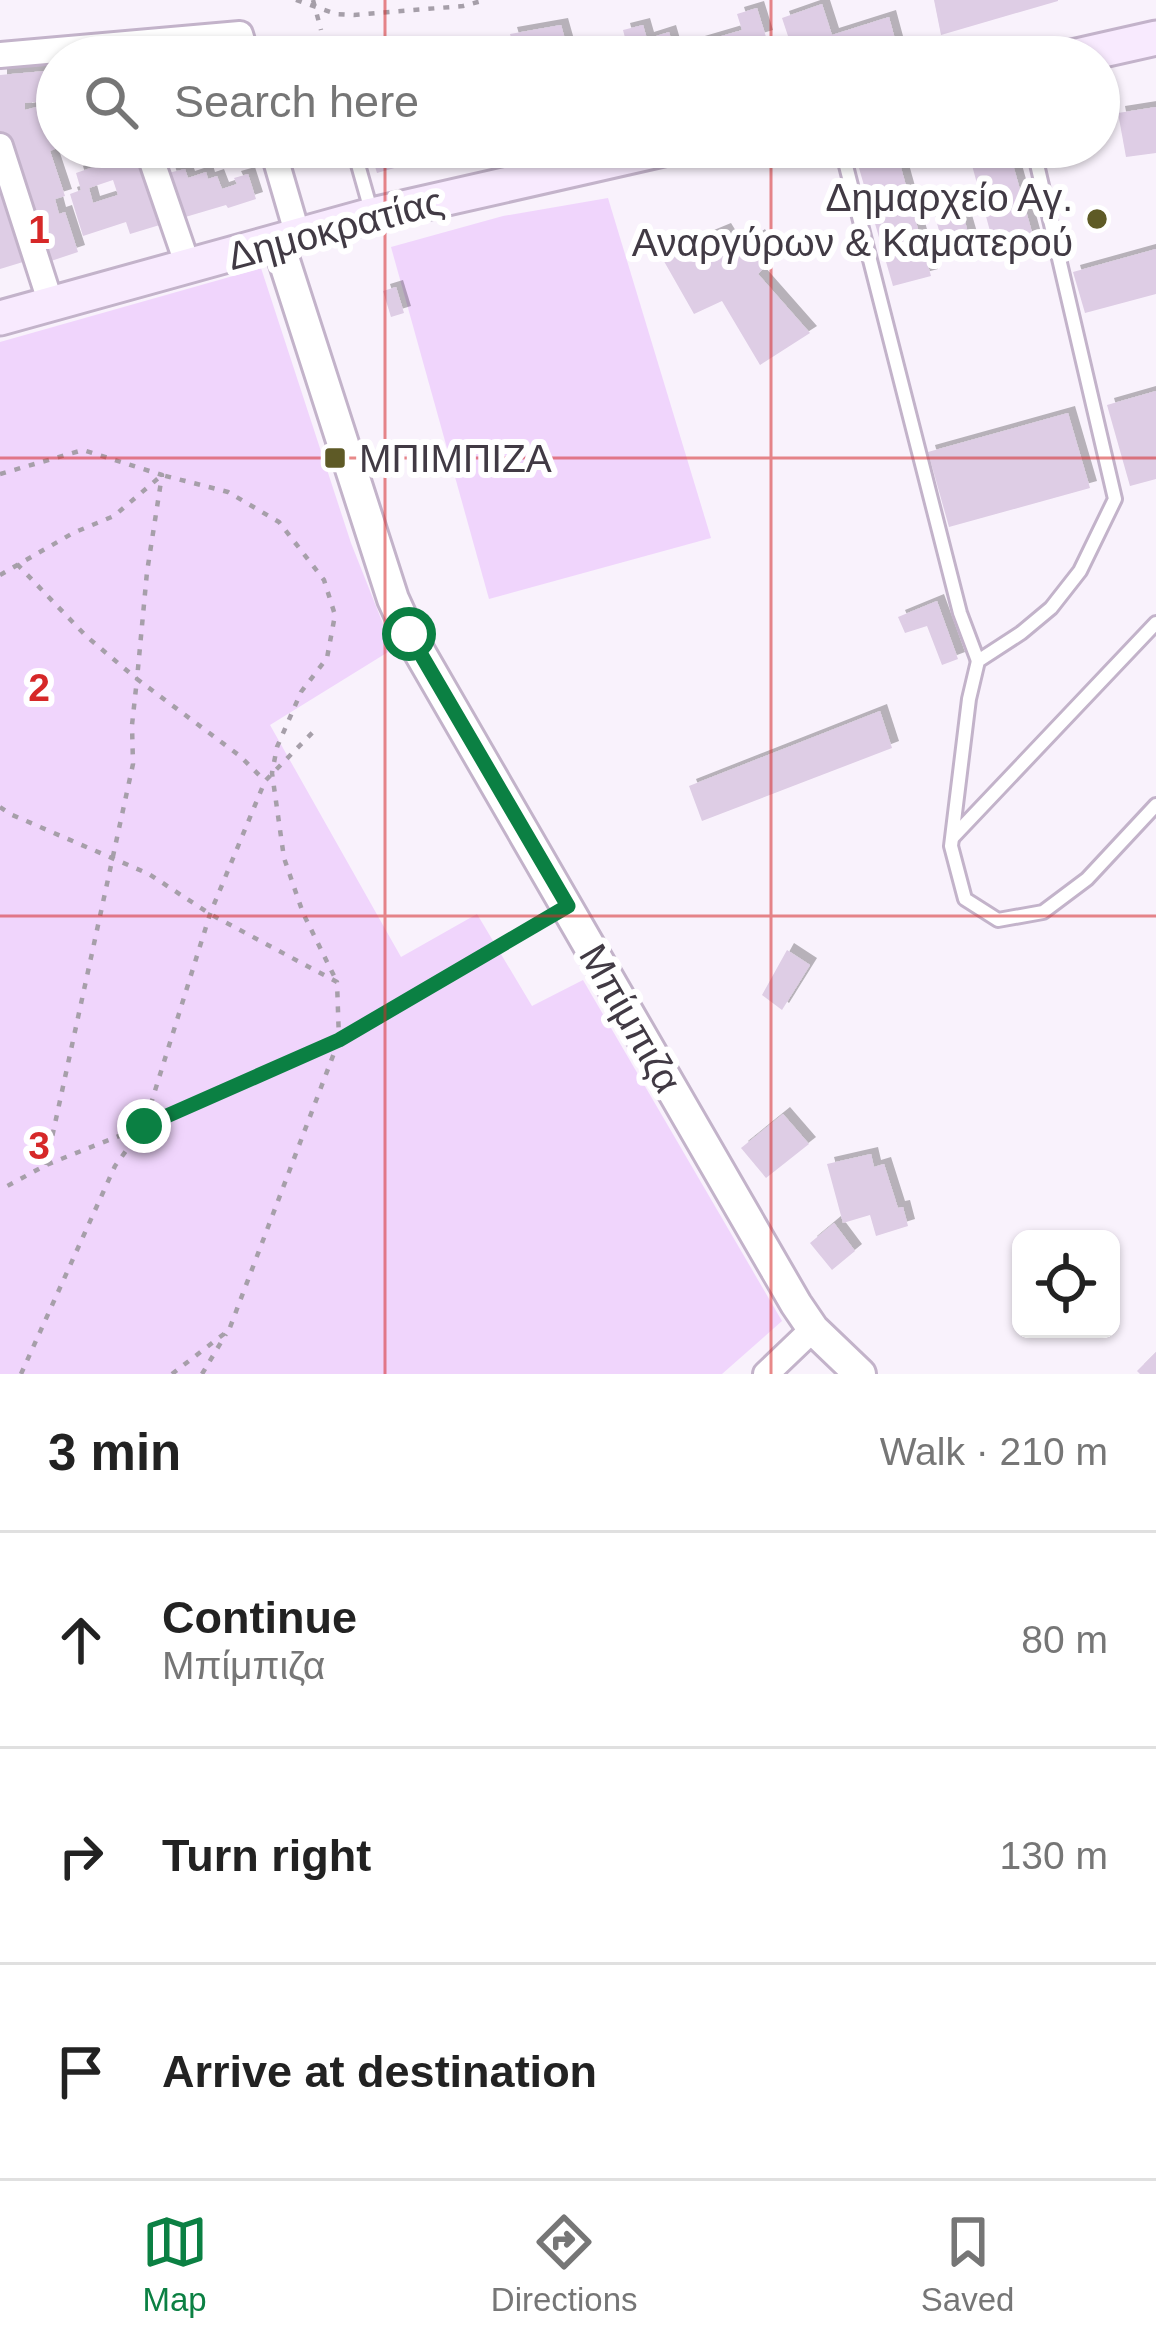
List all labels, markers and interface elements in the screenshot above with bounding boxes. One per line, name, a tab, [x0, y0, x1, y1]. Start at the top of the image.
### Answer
search box	[36, 36, 1120, 168]
icon: search	[78, 69, 144, 135]
text: Search here	[174, 76, 419, 127]
place label: Δημαρχείο Αγ. Αναργύρων & Καματερού	[632, 176, 1073, 264]
street label: Δημοκρατίας	[223, 179, 448, 278]
marker: Δημαρχείο Αγ. Αναργύρων & Καματερού	[1084, 206, 1110, 232]
text: 1	[28, 208, 50, 251]
place label: ΜΠΙΜΠΙΖΑ	[359, 437, 552, 480]
marker: ΜΠΙΜΠΙΖΑ	[322, 445, 348, 471]
route start	[382, 607, 436, 661]
text: 2	[28, 666, 50, 709]
street label: Μπίμπιζα	[571, 937, 690, 1100]
route end	[117, 1099, 171, 1153]
text: 3	[28, 1124, 50, 1167]
map controls	[1012, 1230, 1120, 1338]
button: locate	[1012, 1230, 1120, 1338]
text: 3 min	[48, 1424, 181, 1481]
text: Walk · 210 m	[880, 1430, 1108, 1473]
text: Continue	[162, 1592, 357, 1643]
icon: ahead	[48, 1607, 114, 1673]
text: 80 m	[1021, 1618, 1108, 1661]
text: Μπίμπιζα	[162, 1644, 325, 1687]
icon: right	[48, 1823, 114, 1889]
text: Turn right	[162, 1830, 371, 1881]
text: 130 m	[1000, 1834, 1108, 1877]
icon: arrive	[48, 2039, 114, 2105]
text: Arrive at destination	[162, 2046, 597, 2097]
tab: Map	[142, 2209, 208, 2319]
tab: Directions	[491, 2209, 638, 2319]
tab: Saved	[921, 2209, 1014, 2319]

